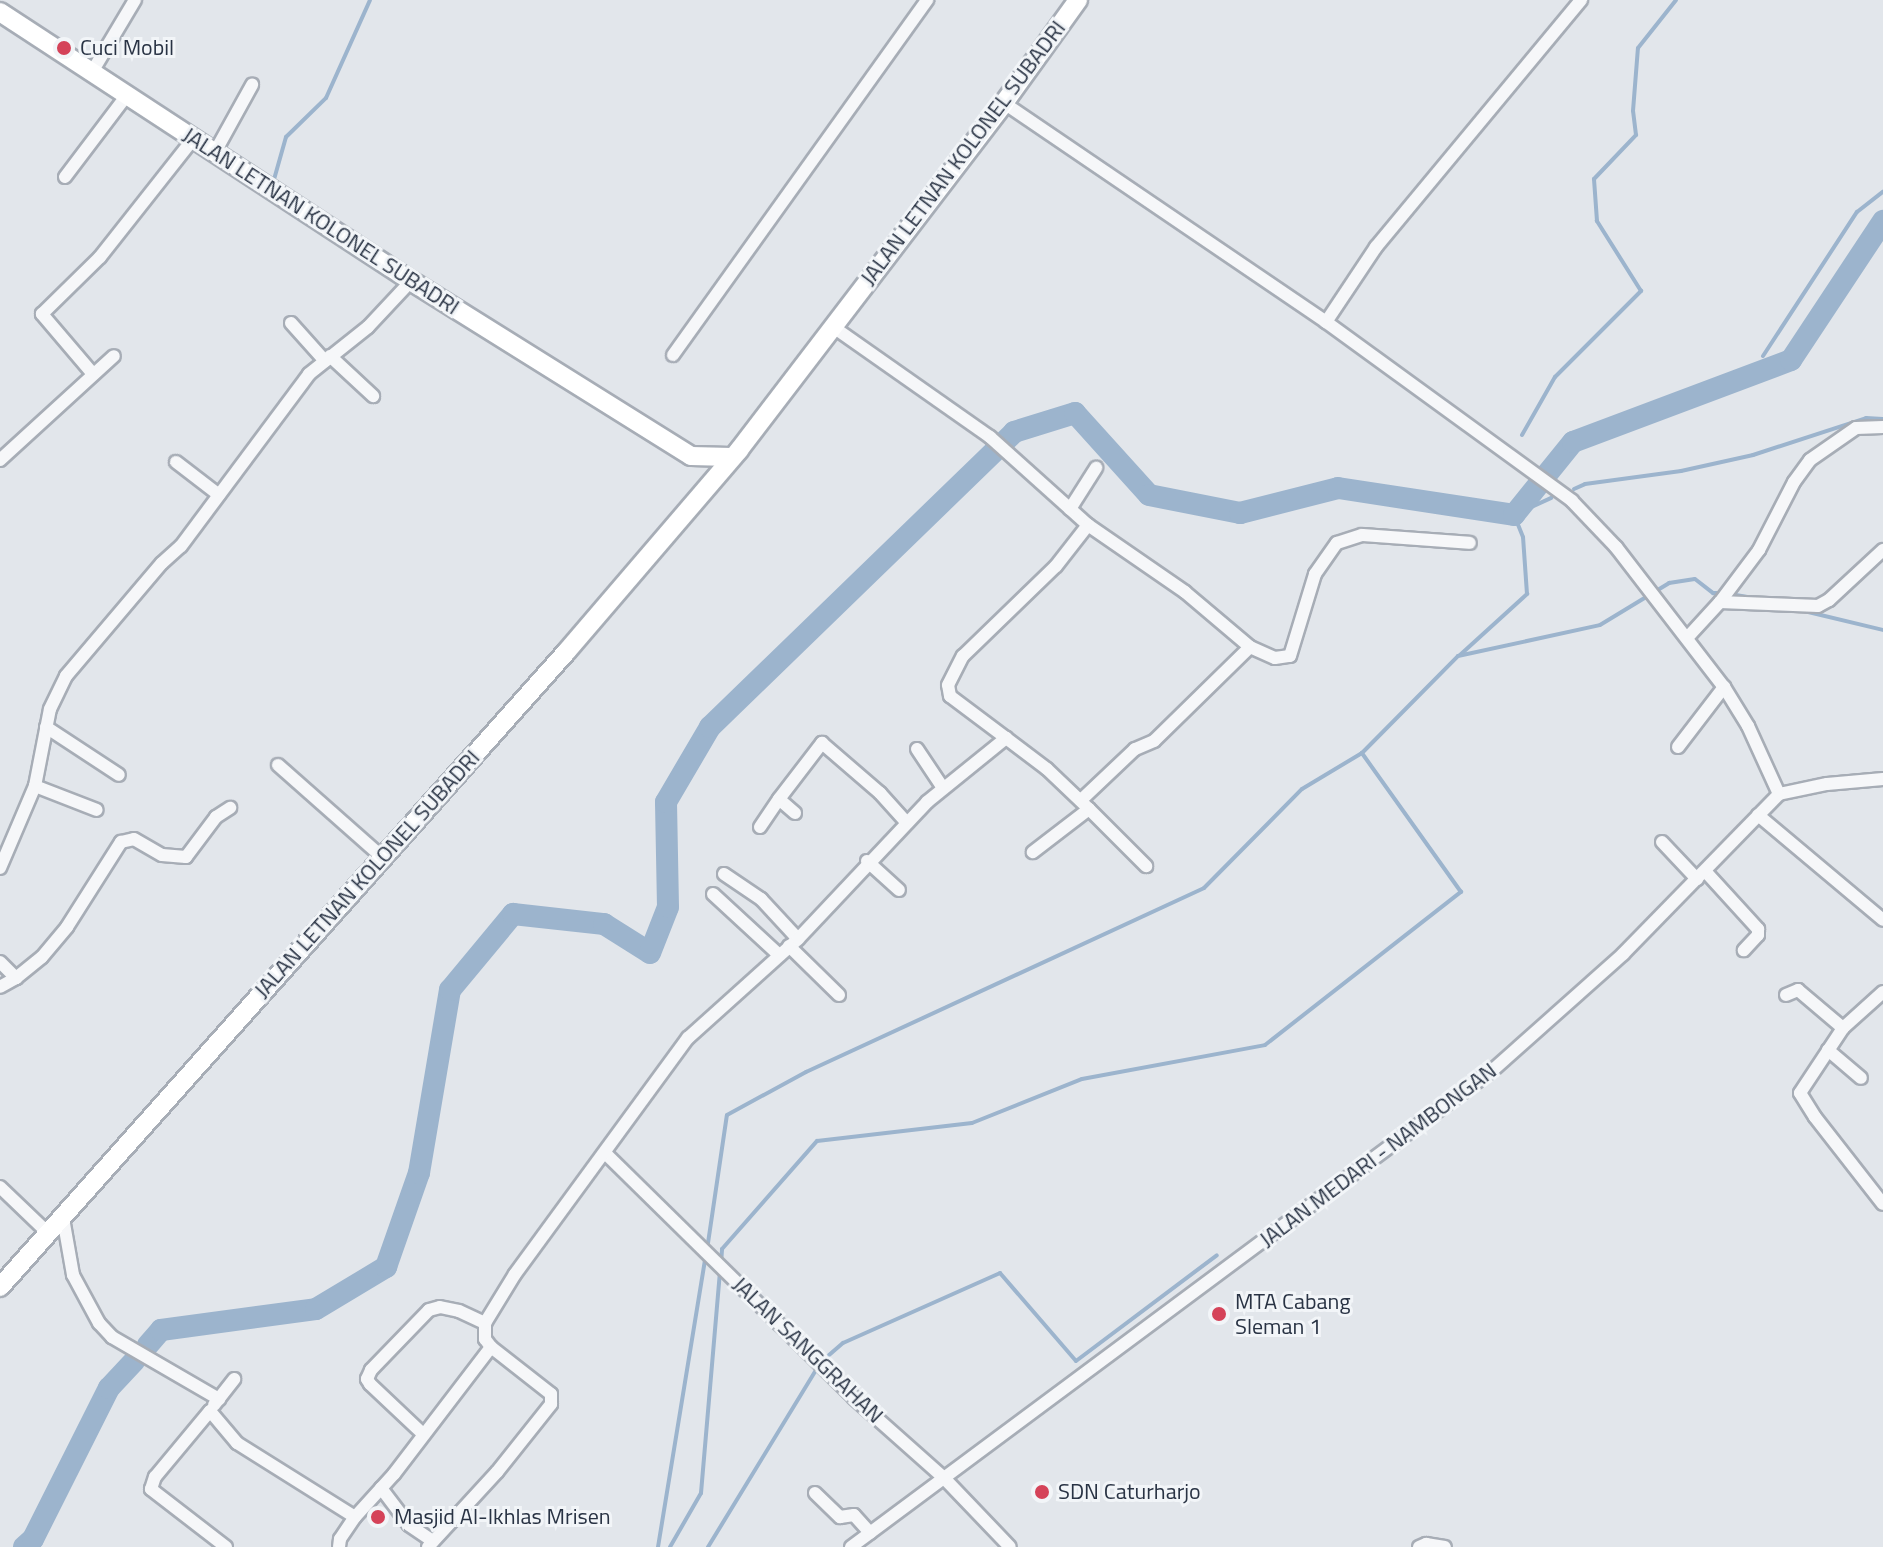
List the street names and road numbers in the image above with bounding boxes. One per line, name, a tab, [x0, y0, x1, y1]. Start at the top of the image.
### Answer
street label: JALAN LETNAN KOLONEL SUBADRI	[855, 16, 1071, 290]
street label: JALAN LETNAN KOLONEL SUBADRI	[178, 122, 464, 320]
street label: JALAN LETNAN KOLONEL SUBADRI	[249, 745, 485, 1003]
street label: JALAN MEDARI - NAMBONGAN	[1254, 1057, 1502, 1253]
street label: JALAN SANGGRAHAN	[727, 1271, 889, 1429]

